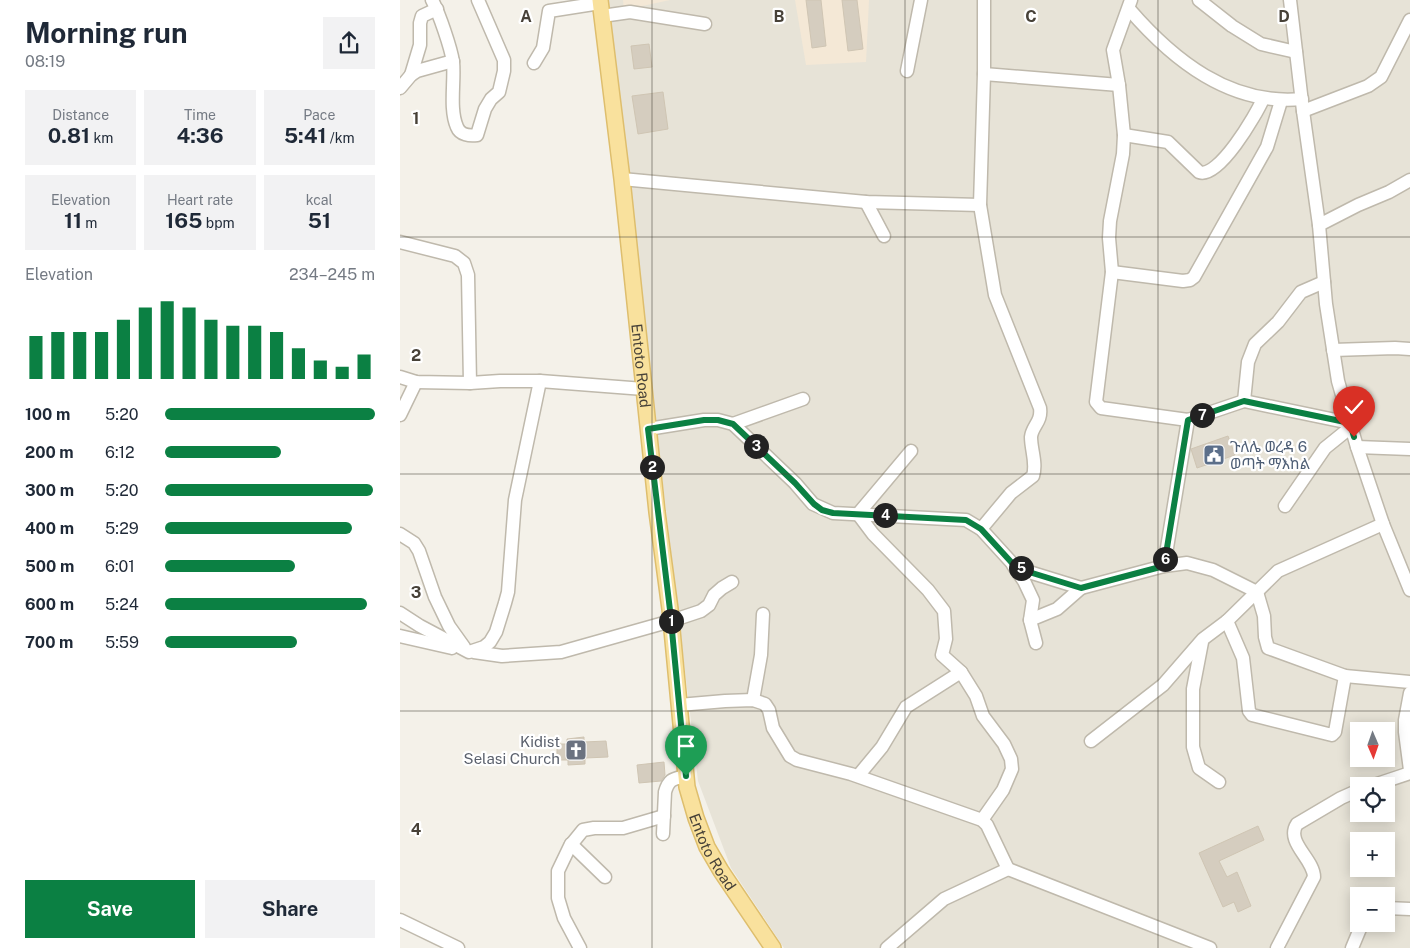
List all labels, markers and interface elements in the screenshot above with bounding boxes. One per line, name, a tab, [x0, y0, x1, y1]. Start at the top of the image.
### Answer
text: A	[520, 7, 532, 26]
text: B	[774, 7, 785, 26]
text: C	[1025, 7, 1037, 26]
text: D	[1278, 7, 1290, 26]
text: Morning run	[25, 16, 188, 49]
button: share	[323, 17, 375, 69]
text: 08:19	[25, 52, 65, 71]
text: Distance	[52, 107, 109, 123]
text: Time	[184, 107, 216, 123]
text: Pace	[303, 107, 335, 123]
text: 1	[413, 109, 419, 128]
text: 0.81	[48, 123, 90, 148]
text: 4:36	[176, 123, 224, 148]
text: 5:41	[284, 123, 326, 148]
text: km	[90, 130, 113, 146]
text: /km	[326, 130, 355, 146]
text: Elevation	[51, 192, 110, 208]
text: Heart rate	[167, 192, 233, 208]
text: kcal	[306, 192, 333, 208]
text: 11	[64, 208, 82, 233]
text: 165	[165, 208, 202, 233]
text: 51	[308, 208, 331, 233]
text: m	[82, 215, 97, 231]
text: bpm	[202, 215, 235, 231]
text: Elevation	[25, 265, 93, 284]
text: 234–245 m	[289, 265, 375, 284]
street label: Entoto Road	[629, 323, 654, 409]
text: 2	[411, 346, 421, 365]
pin	[1333, 386, 1375, 437]
icon: check	[1340, 393, 1368, 421]
pin: 7	[1190, 402, 1214, 428]
text: 100 m	[25, 405, 70, 424]
text: 5:20	[105, 405, 139, 424]
text: 7	[1198, 407, 1207, 423]
pin: 3	[744, 434, 768, 458]
text: 3	[752, 438, 761, 454]
place label: ጉለሌ ወረዳ 6 ወጣት ማእከል	[1230, 438, 1310, 472]
text: 200 m	[25, 443, 74, 462]
text: 6:12	[105, 443, 135, 462]
public building icon: ጉለሌ ወረዳ 6 ወጣት ማእከል	[1202, 443, 1226, 467]
pin: 2	[640, 454, 664, 480]
text: 2	[648, 459, 657, 475]
text: 300 m	[25, 481, 74, 500]
text: 5:20	[105, 481, 139, 500]
pin: 4	[872, 502, 898, 528]
text: 4	[881, 507, 890, 523]
text: 400 m	[25, 519, 74, 538]
text: 5:29	[105, 519, 139, 538]
pin: 6	[1152, 546, 1178, 572]
text: 6	[1161, 551, 1170, 567]
pin: 5	[1008, 556, 1034, 580]
text: 500 m	[25, 557, 74, 576]
text: 6:01	[105, 557, 135, 576]
text: 5	[1017, 560, 1026, 576]
text: 3	[411, 583, 421, 602]
text: 600 m	[25, 595, 74, 614]
text: 5:24	[105, 595, 139, 614]
pin: 1	[658, 608, 684, 634]
text: 1	[669, 613, 675, 629]
text: 700 m	[25, 633, 73, 652]
text: 5:59	[105, 633, 139, 652]
north arrow	[1350, 722, 1395, 768]
map controls	[1350, 722, 1395, 932]
pin	[665, 725, 707, 776]
icon: arrive	[672, 732, 700, 760]
place label: Kidist Selasi Church	[464, 733, 560, 767]
church icon: Kidist Selasi Church	[564, 738, 588, 762]
button: locate	[1350, 777, 1395, 822]
street label: Entoto Road	[686, 811, 740, 893]
text: 4	[411, 820, 422, 839]
button: +	[1350, 832, 1395, 877]
button: Save	[25, 880, 195, 938]
button: Share	[205, 880, 375, 938]
button: −	[1350, 887, 1395, 932]

